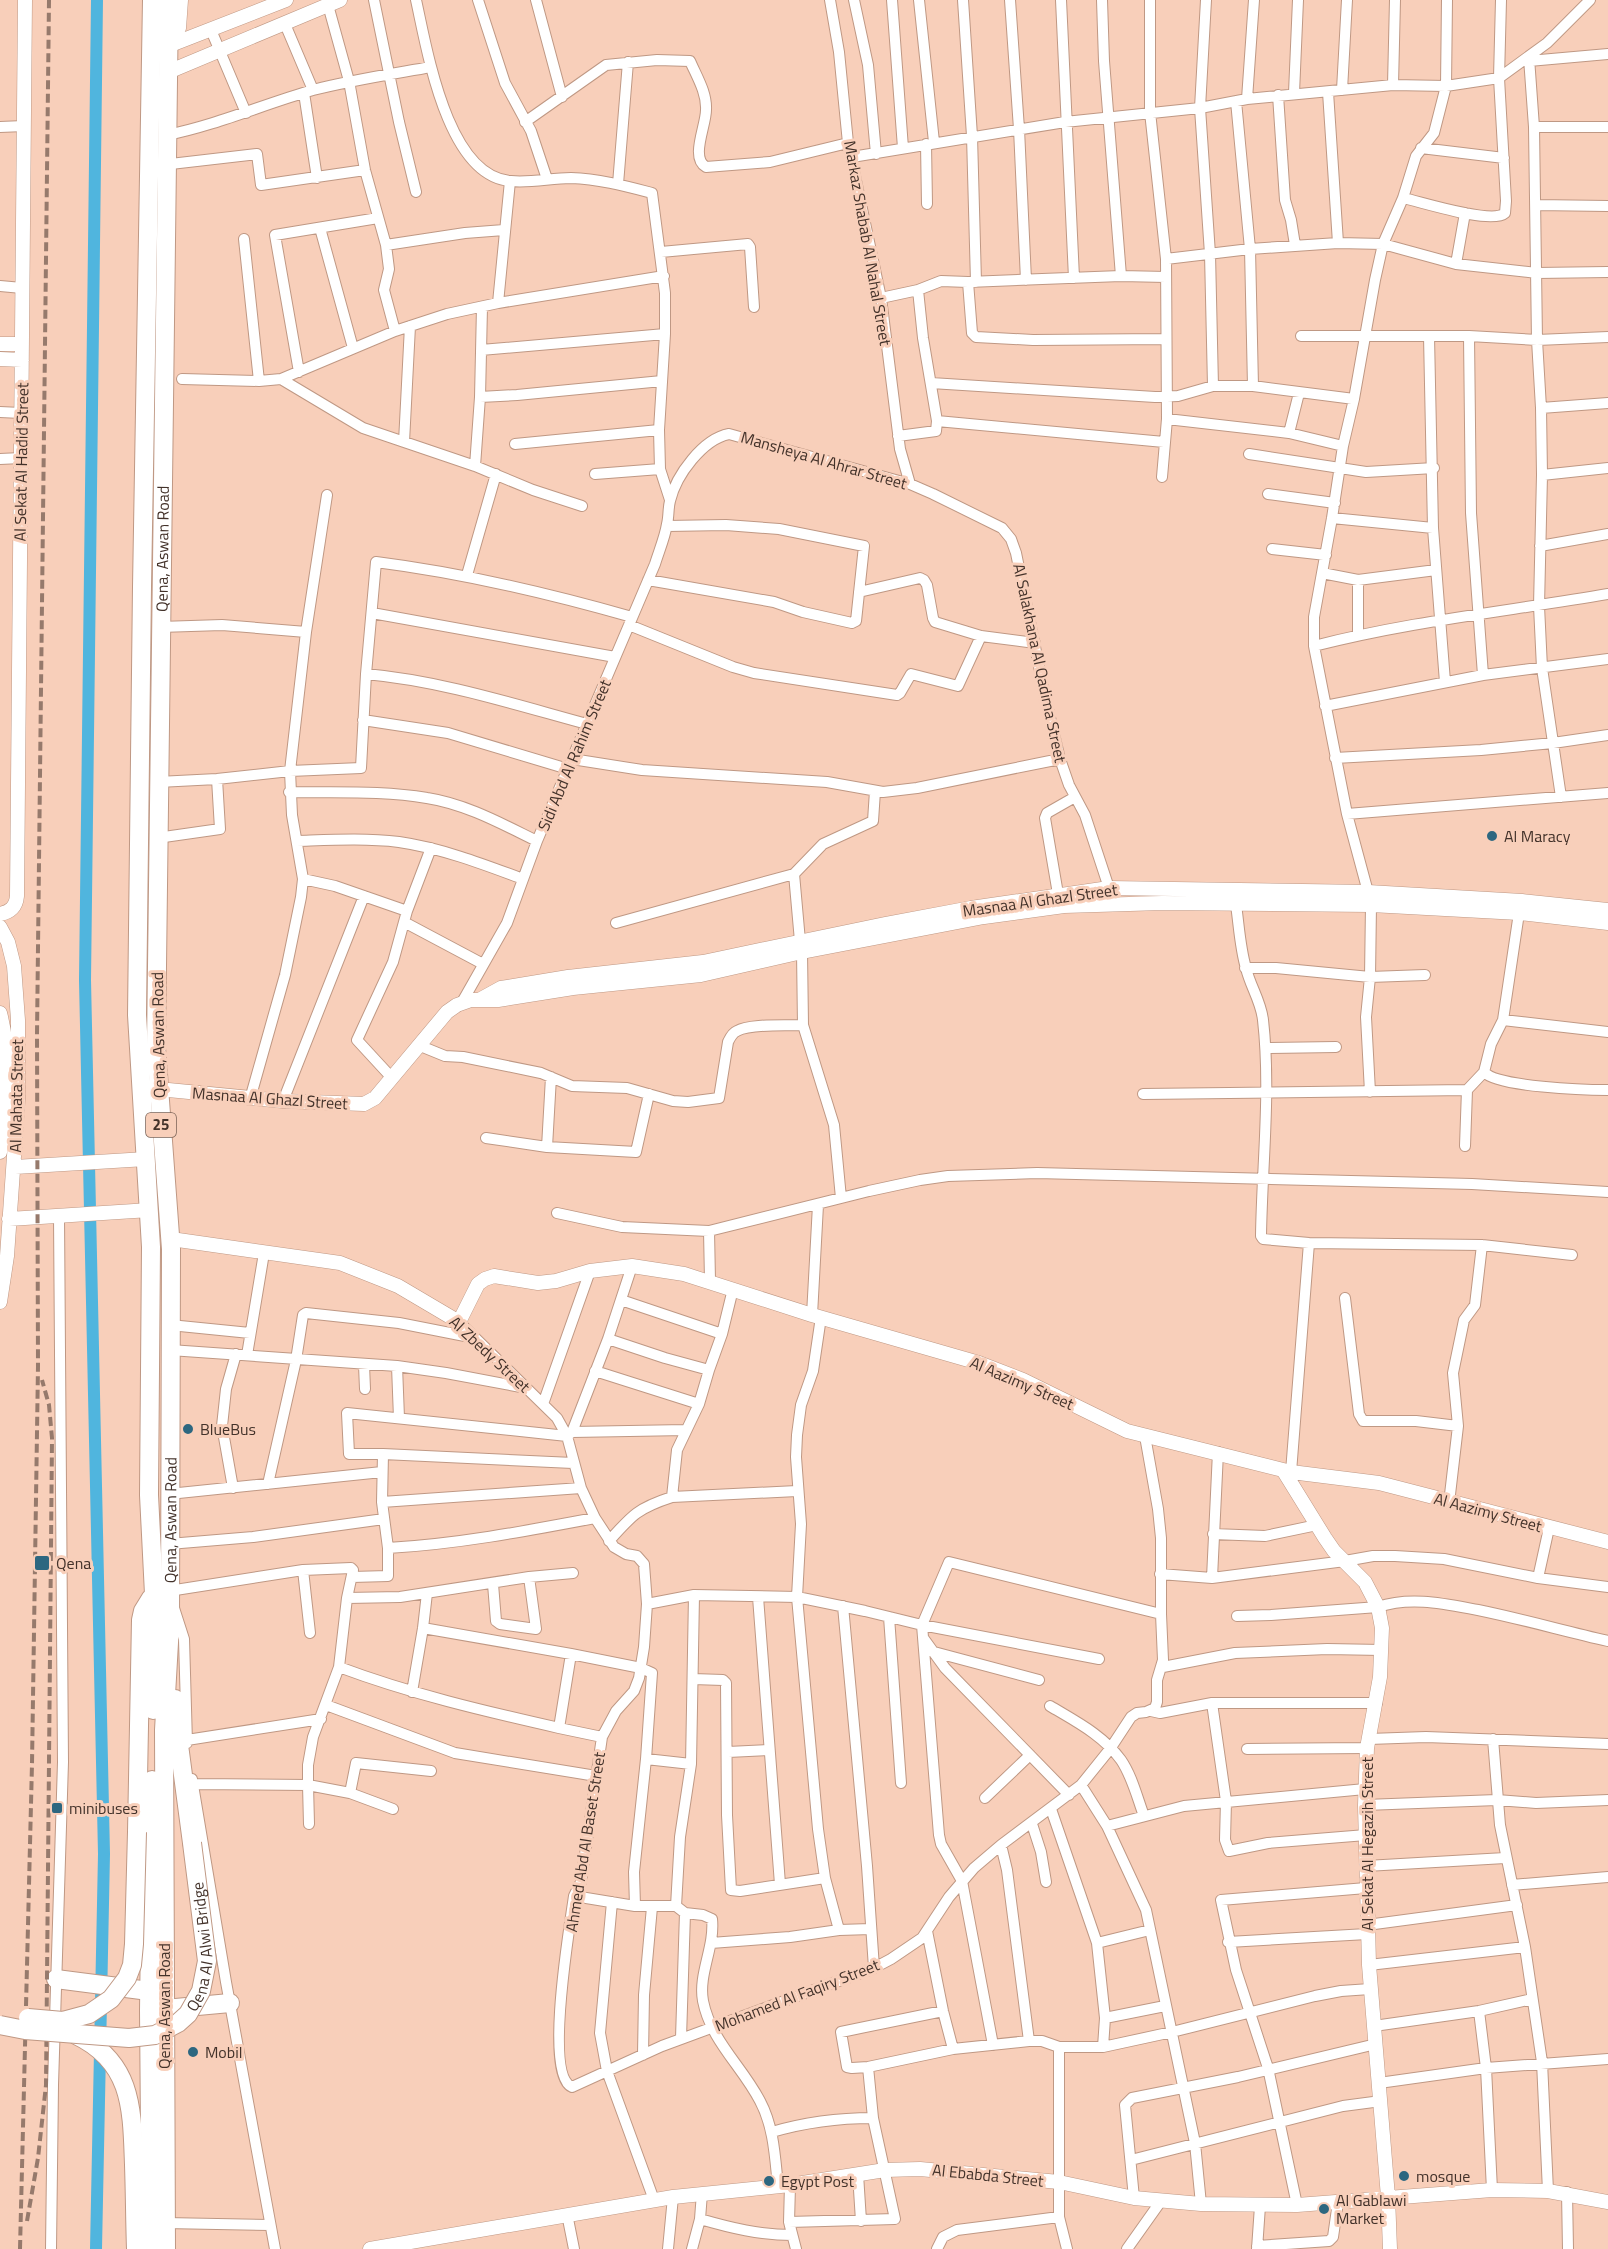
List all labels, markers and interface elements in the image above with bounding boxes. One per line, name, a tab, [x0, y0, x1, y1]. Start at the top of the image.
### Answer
street label: Markaz Shabab Al Nahal Street	[838, 139, 898, 348]
street label: Al Sekat Al Hadid Street	[8, 382, 34, 542]
street label: Mansheya Al Ahrar Street	[738, 425, 910, 495]
street label: Qena, Aswan Road	[149, 485, 175, 612]
street label: Al Salakhana Al Qadima Street	[1007, 561, 1073, 765]
street label: Sidi Abd Al Rahim Street	[531, 675, 617, 834]
place label: Al Maracy	[1504, 824, 1571, 848]
marker: Al Maracy	[1485, 829, 1499, 843]
street label: Masnaa Al Ghazl Street	[961, 877, 1119, 923]
street label: Qena, Aswan Road	[145, 972, 171, 1098]
street label: Al Mahata Street	[3, 1039, 29, 1153]
street label: Masnaa Al Ghazl Street	[191, 1081, 349, 1115]
road number: 25	[146, 1113, 176, 1137]
street label: Al Zbedy Street	[444, 1310, 536, 1398]
street label: Al Aazimy Street	[966, 1350, 1078, 1416]
place label: BlueBus	[200, 1417, 256, 1441]
marker: BlueBus	[181, 1422, 195, 1436]
street label: Qena, Aswan Road	[158, 1457, 182, 1583]
street label: Al Aazimy Street	[1431, 1486, 1545, 1538]
place label: Qena	[56, 1551, 91, 1575]
marker: Qena	[33, 1554, 51, 1572]
street label: Ahmed Abd Al Baset Street	[559, 1750, 611, 1934]
street label: Al Sekat Al Hegazih Street	[1355, 1757, 1379, 1931]
place label: minibuses	[69, 1796, 138, 1820]
marker: minibuses	[50, 1801, 64, 1815]
street label: Qena Al Alwi Bridge	[180, 1881, 219, 2016]
street label: Qena, Aswan Road	[152, 1943, 176, 2069]
street label: Mohamed Al Faqiry Street	[711, 1952, 883, 2037]
place label: Mobil	[205, 2040, 242, 2064]
marker: Mobil	[186, 2045, 200, 2059]
street label: Al Ebabda Street	[931, 2157, 1045, 2193]
place label: mosque	[1416, 2164, 1470, 2188]
place label: Egypt Post	[781, 2169, 854, 2193]
marker: mosque	[1397, 2169, 1411, 2183]
marker: Egypt Post	[762, 2174, 776, 2188]
place label: Al Gablawi Market	[1336, 2188, 1406, 2230]
marker: Al Gablawi Market	[1317, 2202, 1331, 2216]

